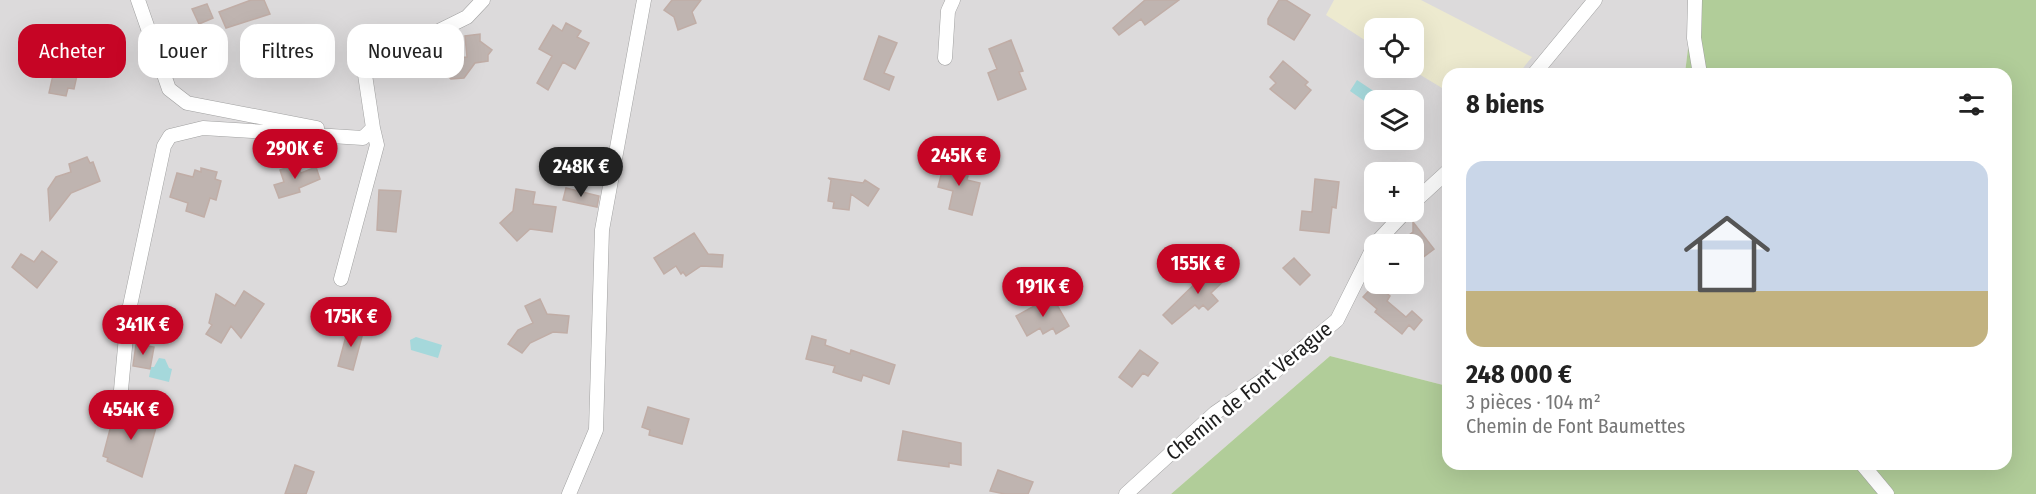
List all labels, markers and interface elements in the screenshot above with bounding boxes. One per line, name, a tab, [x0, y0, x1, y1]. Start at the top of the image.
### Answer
map controls	[1364, 18, 1424, 294]
button: locate	[1364, 18, 1424, 78]
chip: Acheter	[18, 24, 126, 78]
chip: Louer	[138, 24, 228, 78]
chip: Filtres	[240, 24, 335, 78]
chip: Nouveau	[347, 24, 464, 78]
icon: filters	[1955, 88, 1988, 121]
text: 8 biens	[1466, 89, 1544, 120]
button: layers	[1364, 90, 1424, 150]
pin: 290K €	[246, 129, 344, 180]
text: 290K €	[267, 136, 323, 160]
pin: 245K €	[910, 136, 1008, 187]
text: 245K €	[931, 143, 987, 167]
pin: 248K €	[532, 147, 630, 198]
text: 248K €	[553, 154, 609, 178]
button: +	[1364, 162, 1424, 222]
icon: home	[1673, 200, 1781, 308]
button: −	[1364, 234, 1424, 294]
pin: 155K €	[1149, 244, 1247, 295]
text: 155K €	[1171, 251, 1225, 275]
pin: 191K €	[994, 267, 1092, 318]
text: 191K €	[1016, 274, 1070, 298]
pin: 175K €	[302, 297, 400, 348]
text: 175K €	[324, 304, 378, 328]
pin: 341K €	[94, 305, 192, 356]
text: 341K €	[116, 312, 170, 336]
street label: Chemin de Font Verague	[1161, 316, 1337, 466]
text: 248 000 €	[1466, 359, 1572, 390]
pin: 454K €	[82, 390, 180, 441]
text: 3 pièces · 104 m²	[1466, 390, 1601, 414]
text: 454K €	[103, 397, 159, 421]
text: Chemin de Font Baumettes	[1466, 414, 1685, 438]

